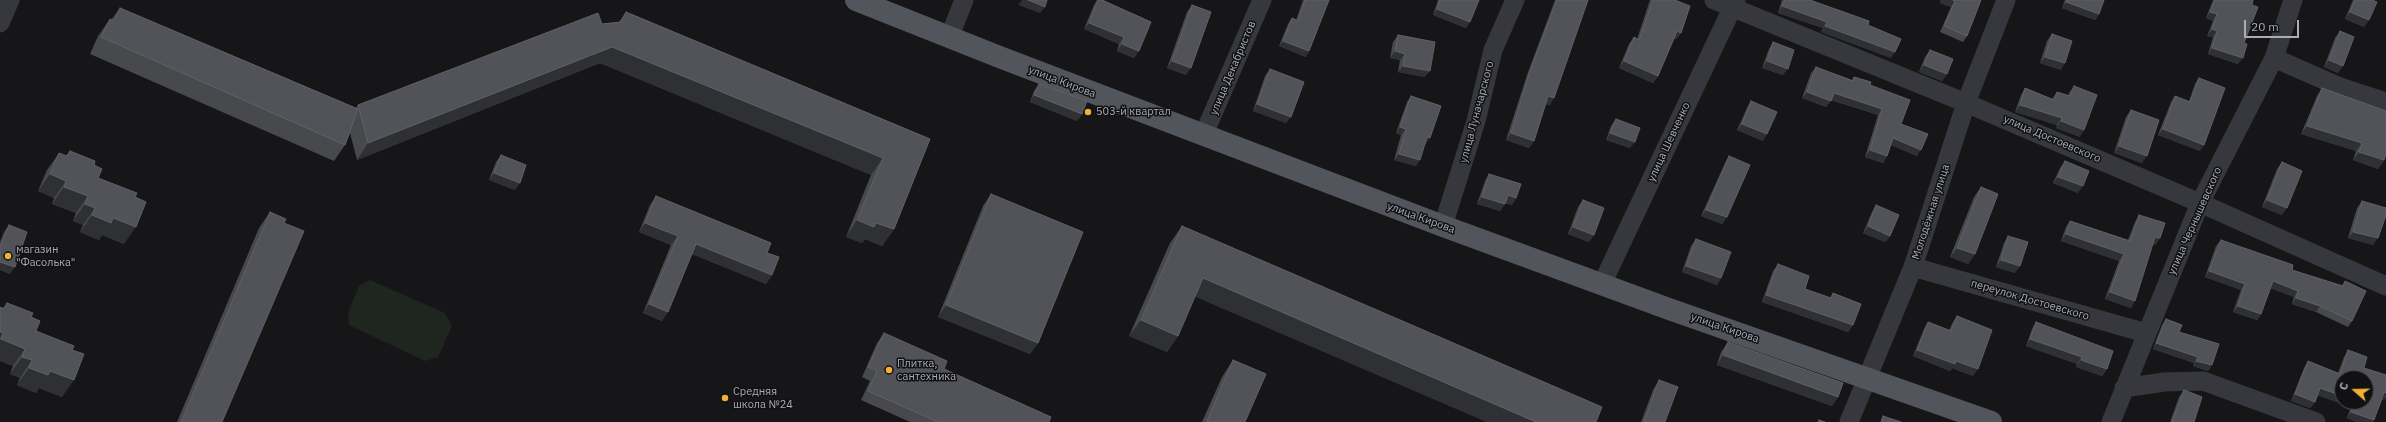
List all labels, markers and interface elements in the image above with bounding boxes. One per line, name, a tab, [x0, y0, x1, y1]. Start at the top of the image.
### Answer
scale bar	[2246, 12, 2301, 38]
street label: улица Декабристов	[1207, 19, 1259, 117]
text: 20 m	[2251, 19, 2279, 34]
street label: улица Луначарского	[1457, 60, 1497, 164]
street label: улица Кирова	[1026, 63, 1098, 101]
street label: улица Шевченко	[1645, 100, 1693, 184]
place label: 503-й квартал	[1096, 105, 1171, 119]
marker: 503-й квартал	[1083, 107, 1093, 117]
street label: улица Достоевского	[2001, 113, 2103, 165]
street label: Молодёжная улица	[1909, 163, 1953, 261]
street label: улица Чернышевского	[2165, 165, 2225, 277]
street label: улица Кирова	[1385, 200, 1457, 236]
place label: магазин "Фасолька"	[16, 243, 75, 269]
marker: магазин "Фасолька"	[3, 251, 13, 261]
street label: переулок Достоевского	[1969, 277, 2091, 323]
street label: улица Кирова	[1689, 310, 1761, 346]
place label: Плитка, сантехника	[897, 357, 956, 383]
marker: Плитка, сантехника	[884, 365, 894, 375]
north arrow	[2334, 370, 2374, 410]
text: С	[2336, 380, 2351, 392]
place label: Средняя школа №24	[733, 385, 793, 411]
marker: Средняя школа №24	[720, 393, 730, 403]

